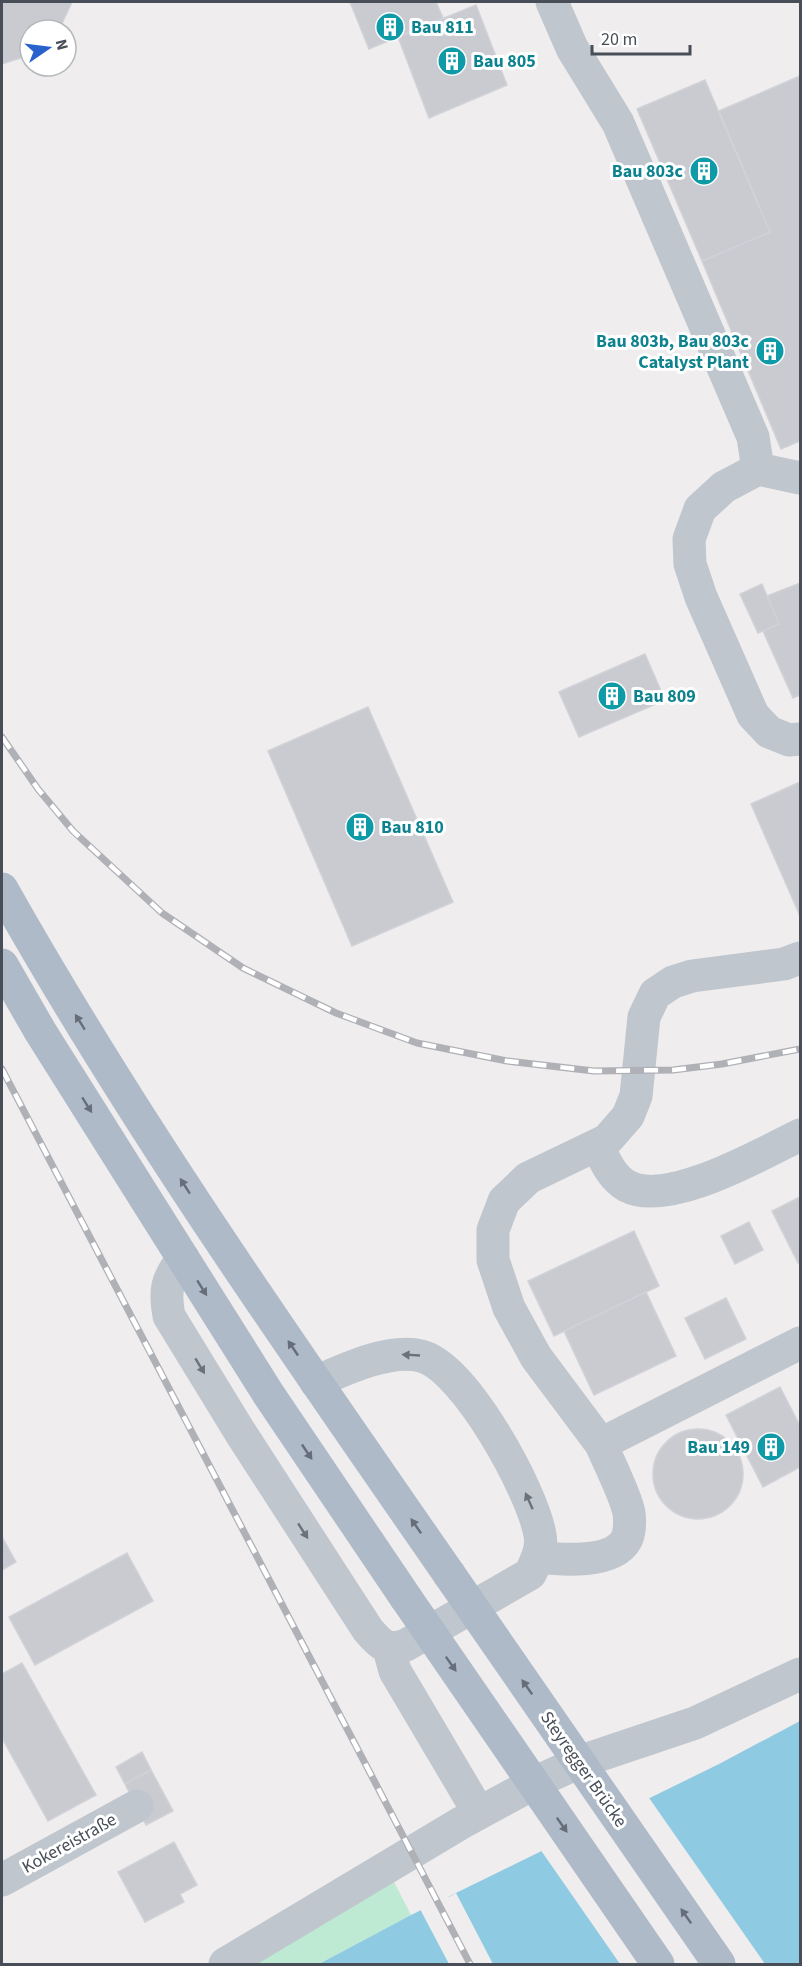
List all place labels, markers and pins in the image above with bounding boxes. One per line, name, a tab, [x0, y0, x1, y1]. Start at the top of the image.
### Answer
building icon: Bau 811	[374, 11, 406, 43]
place label: Bau 811	[411, 15, 474, 40]
building icon: Bau 805	[436, 45, 468, 77]
place label: Bau 805	[473, 49, 536, 74]
building icon: Bau 803c	[688, 155, 720, 187]
place label: Bau 803c	[612, 159, 684, 184]
place label: Bau 803b, Bau 803c Catalyst Plant	[596, 329, 750, 375]
building icon: Bau 803b, Bau 803c Catalyst Plant	[754, 335, 786, 367]
building icon: Bau 809	[596, 680, 628, 712]
place label: Bau 809	[633, 684, 696, 709]
building icon: Bau 810	[344, 811, 376, 843]
place label: Bau 810	[381, 815, 444, 840]
building icon: Bau 149	[755, 1431, 787, 1463]
place label: Bau 149	[687, 1435, 750, 1460]

